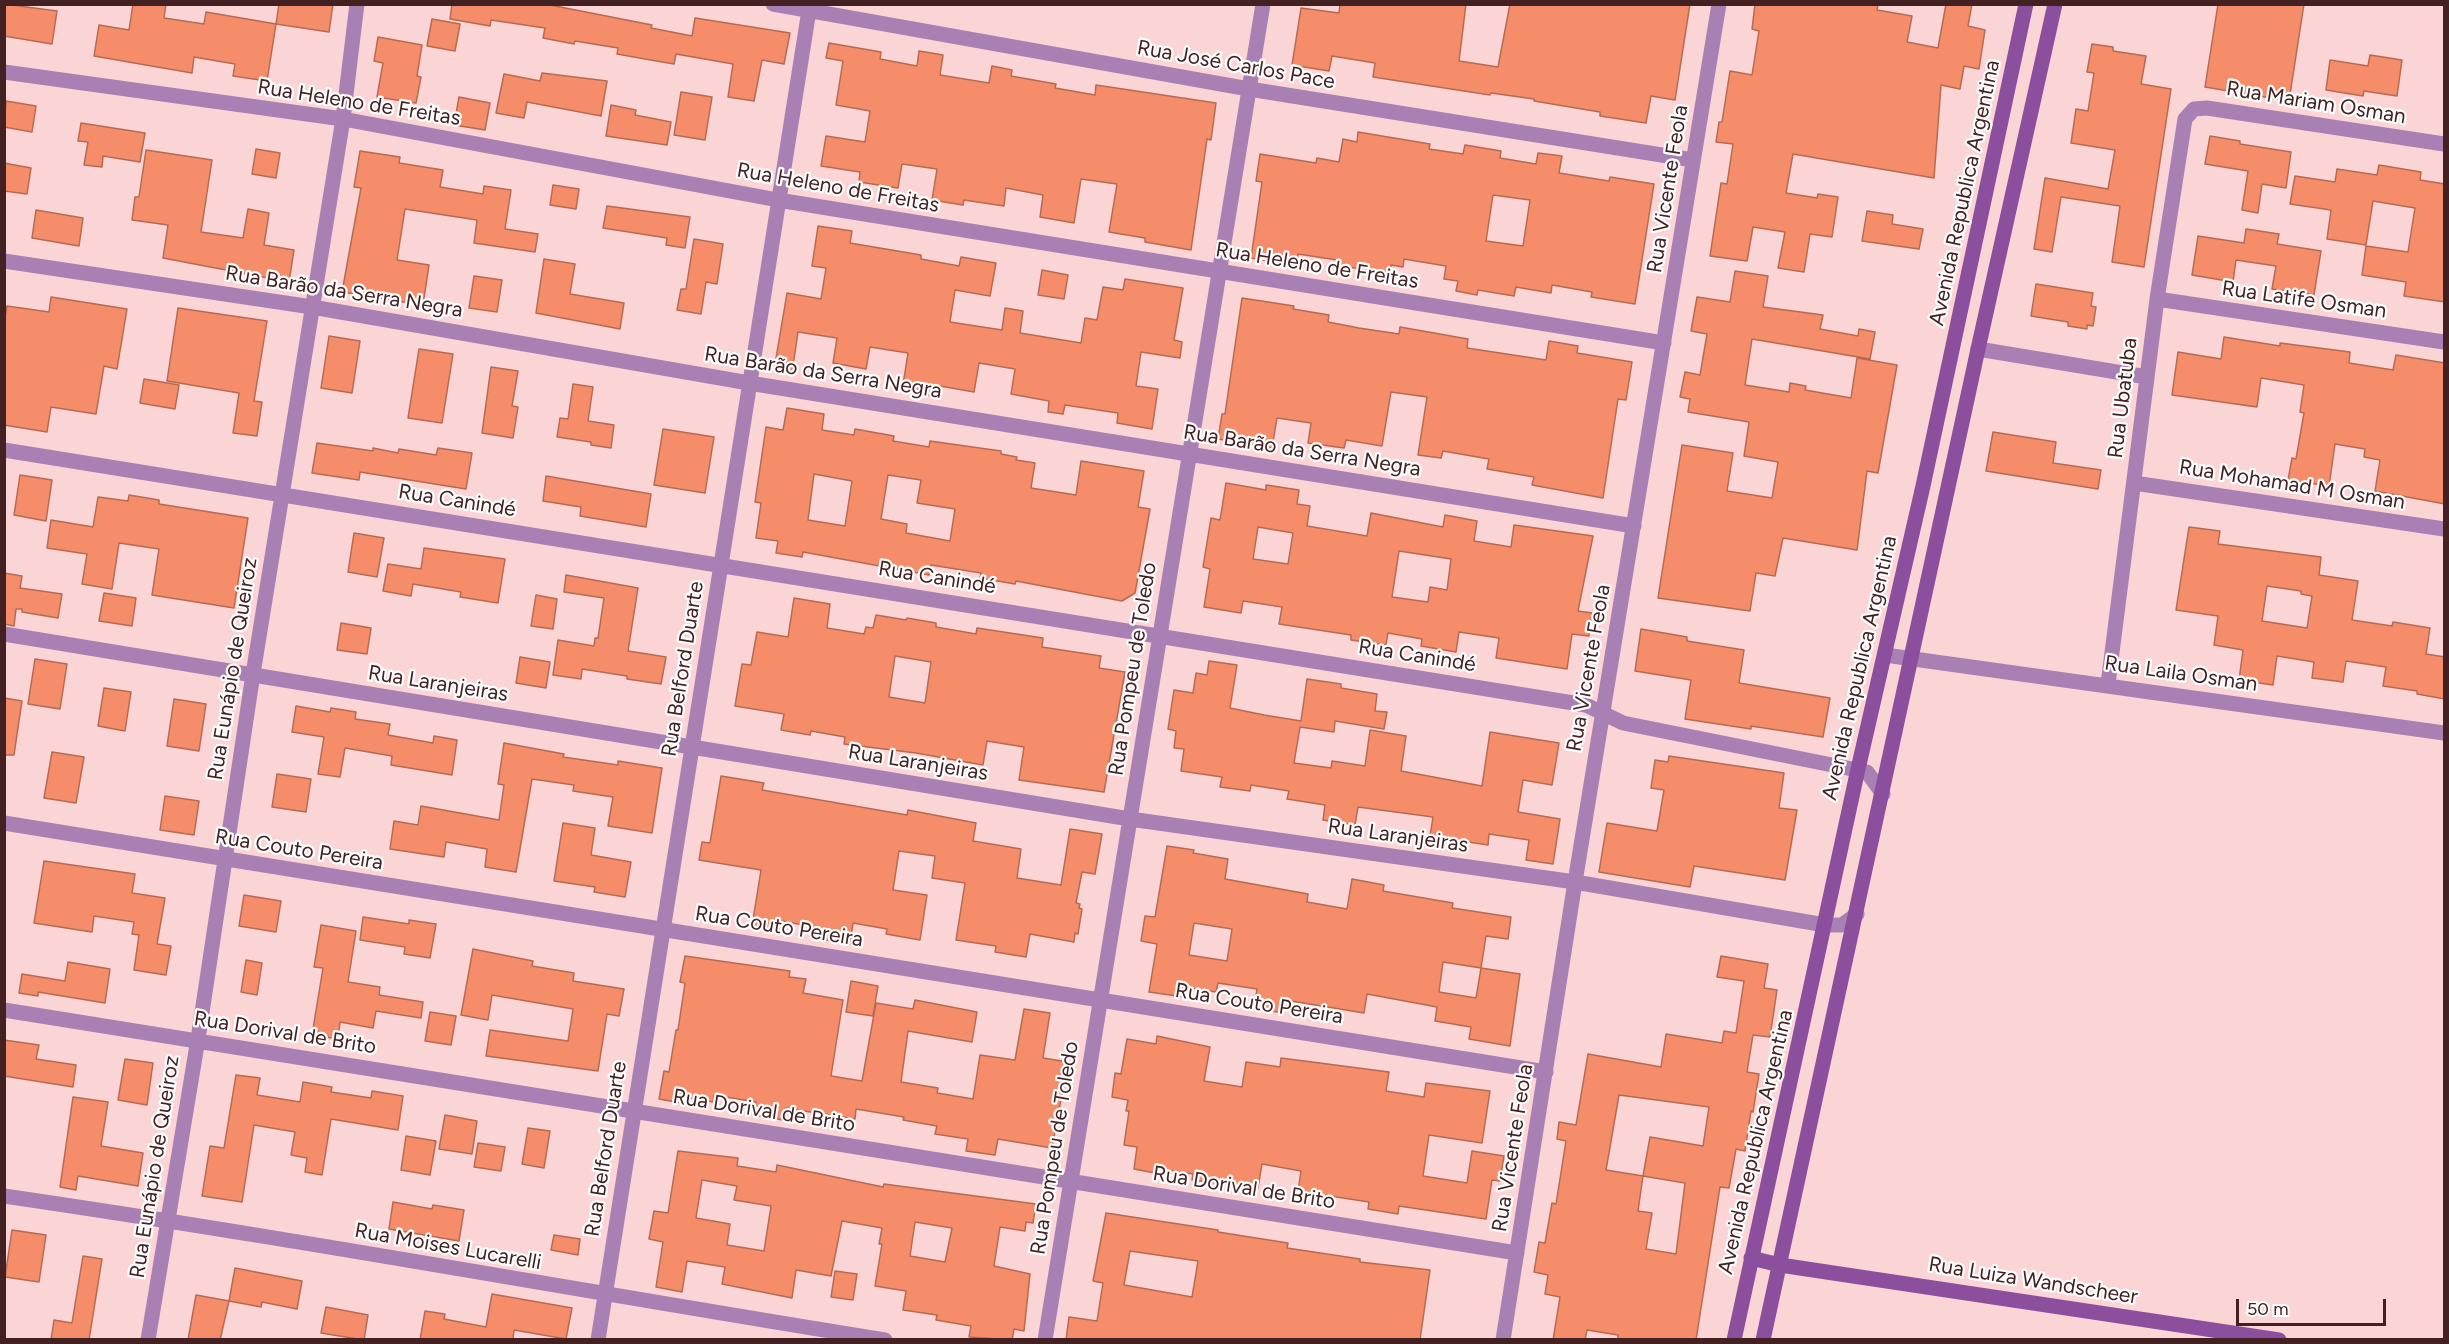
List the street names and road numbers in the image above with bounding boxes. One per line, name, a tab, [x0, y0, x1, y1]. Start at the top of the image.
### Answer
street label: Rua José Carlos Pace	[1135, 35, 1337, 95]
street label: Avenida Republica Argentina	[1925, 58, 2005, 328]
street label: Rua Heleno de Freitas	[256, 75, 462, 131]
street label: Rua Mariam Osman	[2224, 76, 2408, 130]
street label: Rua Vicente Feola	[1642, 103, 1694, 275]
street label: Rua Heleno de Freitas	[735, 158, 941, 218]
street label: Rua Heleno de Freitas	[1214, 238, 1420, 294]
street label: Rua Barão da Serra Negra	[224, 261, 464, 323]
street label: Rua Latife Osman	[2220, 276, 2388, 324]
street label: Rua Ubatuba	[2103, 336, 2143, 460]
street label: Rua Barão da Serra Negra	[703, 342, 943, 404]
street label: Rua Barão da Serra Negra	[1182, 420, 1422, 482]
street label: Rua Mohamad M Osman	[2177, 455, 2407, 515]
street label: Rua Canindé	[396, 479, 518, 523]
street label: Avenida Republica Argentina	[1817, 533, 1903, 803]
street label: Rua Eunápio de Queiroz	[203, 556, 263, 782]
street label: Rua Canindé	[876, 556, 998, 600]
street label: Rua Pompeu de Toledo	[1104, 561, 1162, 777]
street label: Rua Belford Duarte	[657, 579, 709, 759]
street label: Rua Vicente Feola	[1562, 582, 1616, 754]
street label: Rua Canindé	[1356, 634, 1478, 678]
street label: Rua Laila Osman	[2103, 651, 2259, 697]
street label: Rua Laranjeiras	[366, 660, 510, 708]
street label: Rua Laranjeiras	[846, 739, 990, 787]
street label: Rua Laranjeiras	[1326, 814, 1470, 858]
street label: Rua Couto Pereira	[213, 824, 385, 876]
street label: Rua Couto Pereira	[693, 901, 865, 953]
street label: Rua Couto Pereira	[1173, 978, 1345, 1030]
street label: Rua Dorival de Brito	[192, 1006, 378, 1060]
street label: Avenida Republica Argentina	[1713, 1007, 1799, 1277]
street label: Rua Pompeu de Toledo	[1026, 1040, 1084, 1256]
street label: Rua Eunápio de Queiroz	[125, 1054, 185, 1280]
street label: Rua Belford Duarte	[580, 1059, 632, 1239]
street label: Rua Vicente Feola	[1487, 1062, 1539, 1234]
street label: Rua Dorival de Brito	[671, 1084, 857, 1138]
street label: Rua Dorival de Brito	[1151, 1161, 1337, 1215]
street label: Rua Moises Lucarelli	[353, 1218, 543, 1276]
street label: Rua Luiza Wandscheer	[1927, 1252, 2139, 1310]

